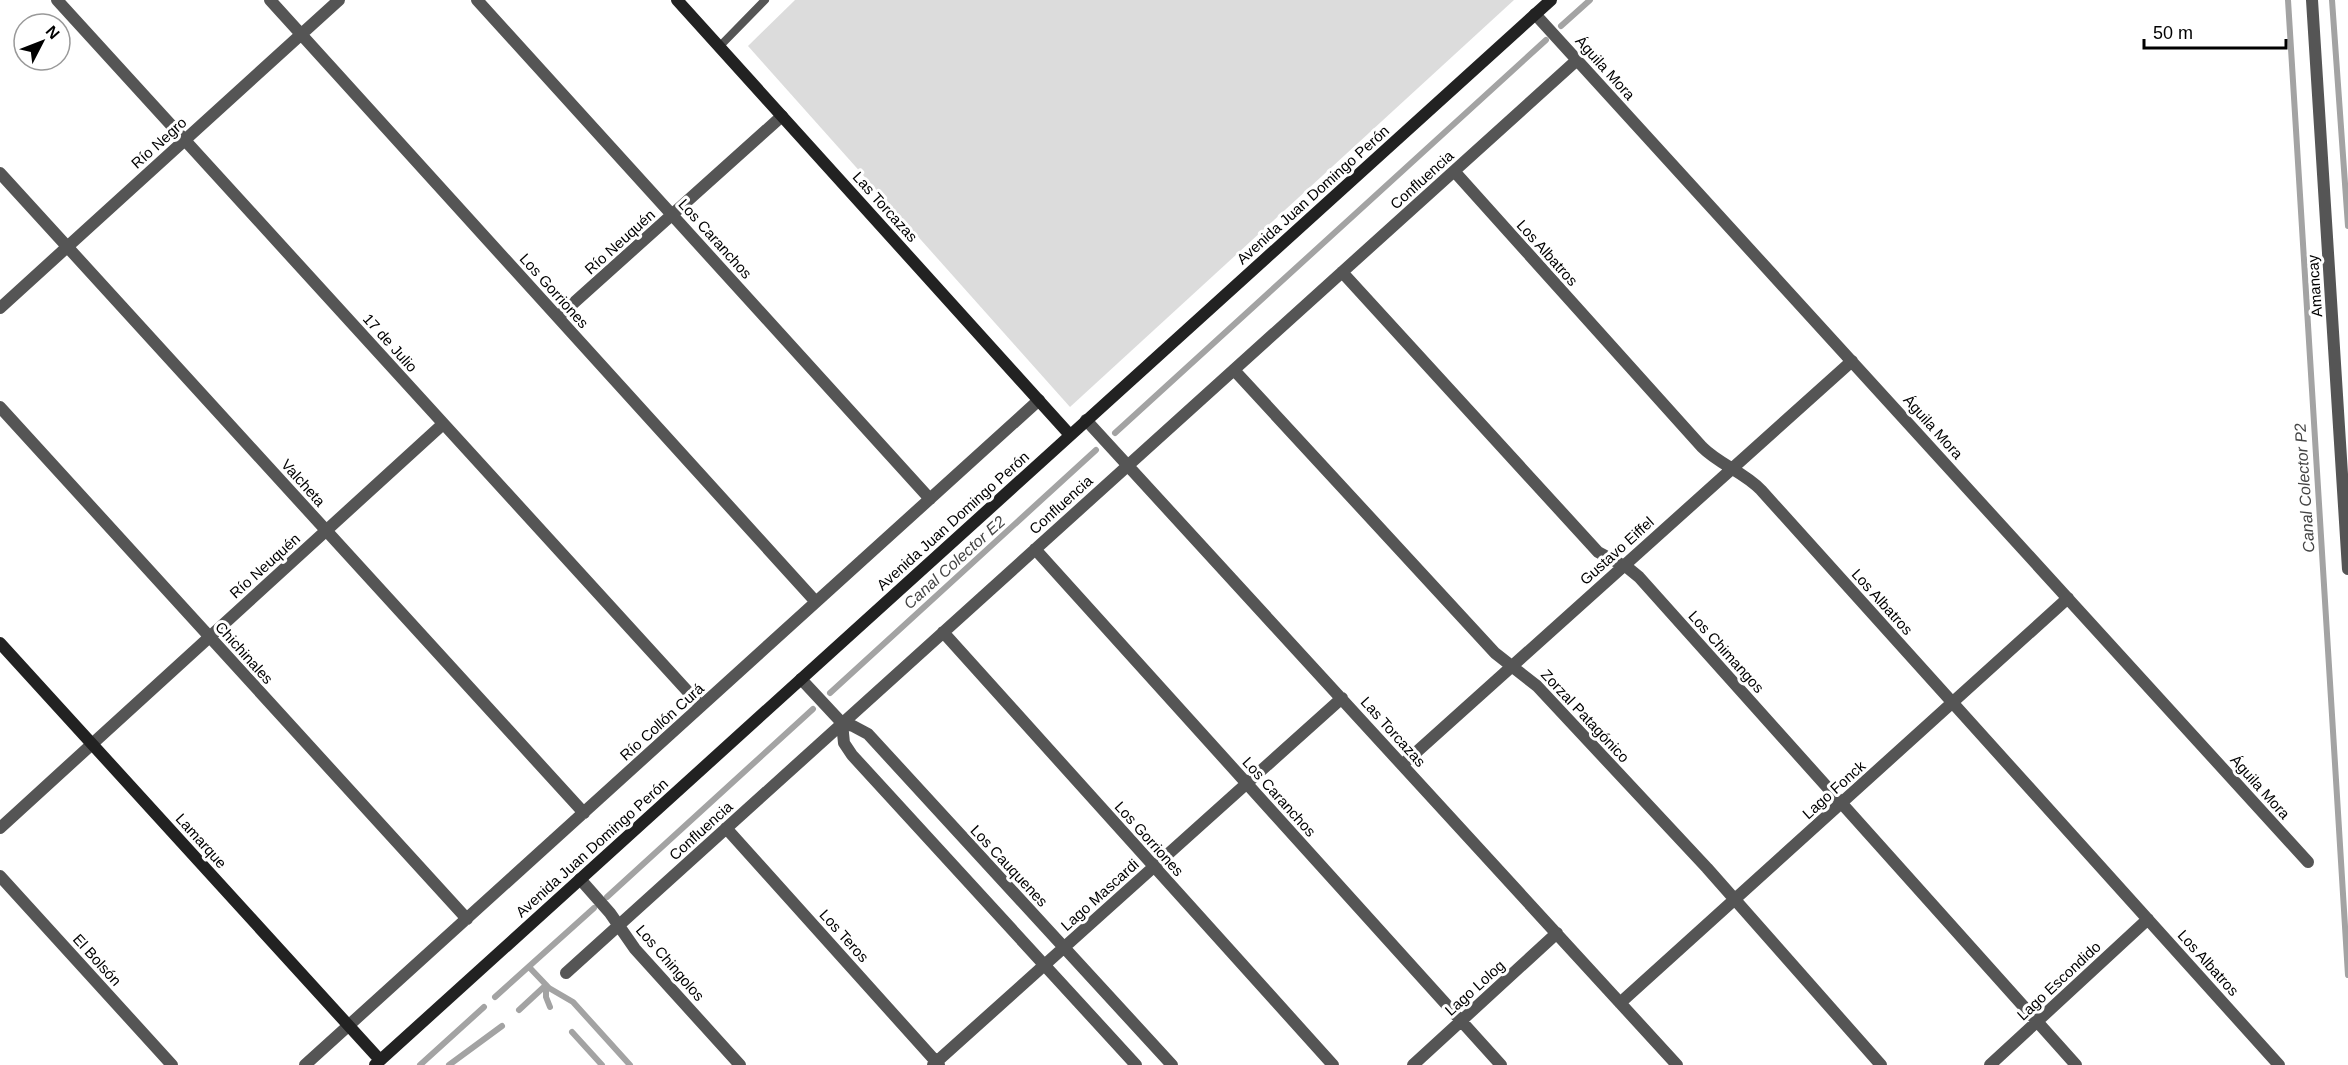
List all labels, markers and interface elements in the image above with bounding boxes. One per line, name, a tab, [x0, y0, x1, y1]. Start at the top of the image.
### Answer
north arrow	[12, 12, 72, 72]
scale bar	[2144, 12, 2286, 50]
text: N	[43, 22, 63, 42]
text: 50 m	[2153, 23, 2193, 43]
street label: Águila Mora	[1572, 32, 1639, 104]
street label: Río Negro	[128, 113, 190, 172]
street label: Avenida Juan Domingo Perón	[1233, 122, 1392, 268]
street label: Confluencia	[1387, 146, 1457, 212]
street label: Las Torcazas	[850, 168, 921, 245]
street label: Los Caranchos	[675, 195, 755, 282]
street label: Río Neuquén	[581, 206, 658, 278]
street label: Los Albatros	[1513, 216, 1581, 289]
street label: Los Gorriones	[517, 250, 592, 331]
street label: Amancay	[2304, 254, 2325, 318]
street label: 17 de Julio	[360, 310, 421, 375]
street label: Águila Mora	[1900, 391, 1967, 463]
water label: Canal Colector P2	[2291, 423, 2318, 553]
street label: Avenida Juan Domingo Perón	[873, 448, 1032, 594]
street label: Valcheta	[278, 456, 329, 510]
street label: Confluencia	[1026, 471, 1096, 537]
water label: Canal Colector E2	[900, 513, 1008, 612]
street label: Gustavo Eiffel	[1576, 513, 1657, 588]
street label: Río Neuquén	[226, 530, 303, 602]
street label: Los Albatros	[1848, 565, 1916, 638]
street label: Los Chimangos	[1685, 607, 1768, 696]
street label: Chichinales	[212, 618, 277, 687]
street label: Zorzal Patagónico	[1538, 666, 1633, 766]
street label: Río Collón Curá	[616, 679, 707, 764]
street label: Las Torcazas	[1358, 693, 1429, 770]
street label: Águila Mora	[2227, 751, 2294, 823]
street label: Los Caranchos	[1239, 753, 1319, 840]
street label: Lago Fonck	[1799, 757, 1869, 822]
street label: Avenida Juan Domingo Perón	[512, 775, 671, 921]
street label: Confluencia	[666, 797, 736, 863]
street label: Los Gorriones	[1112, 798, 1187, 879]
street label: Lamarque	[172, 810, 230, 871]
street label: Los Cauquenes	[967, 821, 1051, 910]
street label: Lago Mascardi	[1057, 855, 1142, 934]
street label: Los Teros	[816, 906, 872, 965]
street label: Los Chingolos	[633, 921, 708, 1004]
street label: Los Albatros	[2174, 926, 2242, 999]
street label: El Bolsón	[70, 930, 125, 989]
street label: Lago Escondido	[2014, 938, 2104, 1024]
street label: Lago Lolog	[1441, 956, 1508, 1019]

